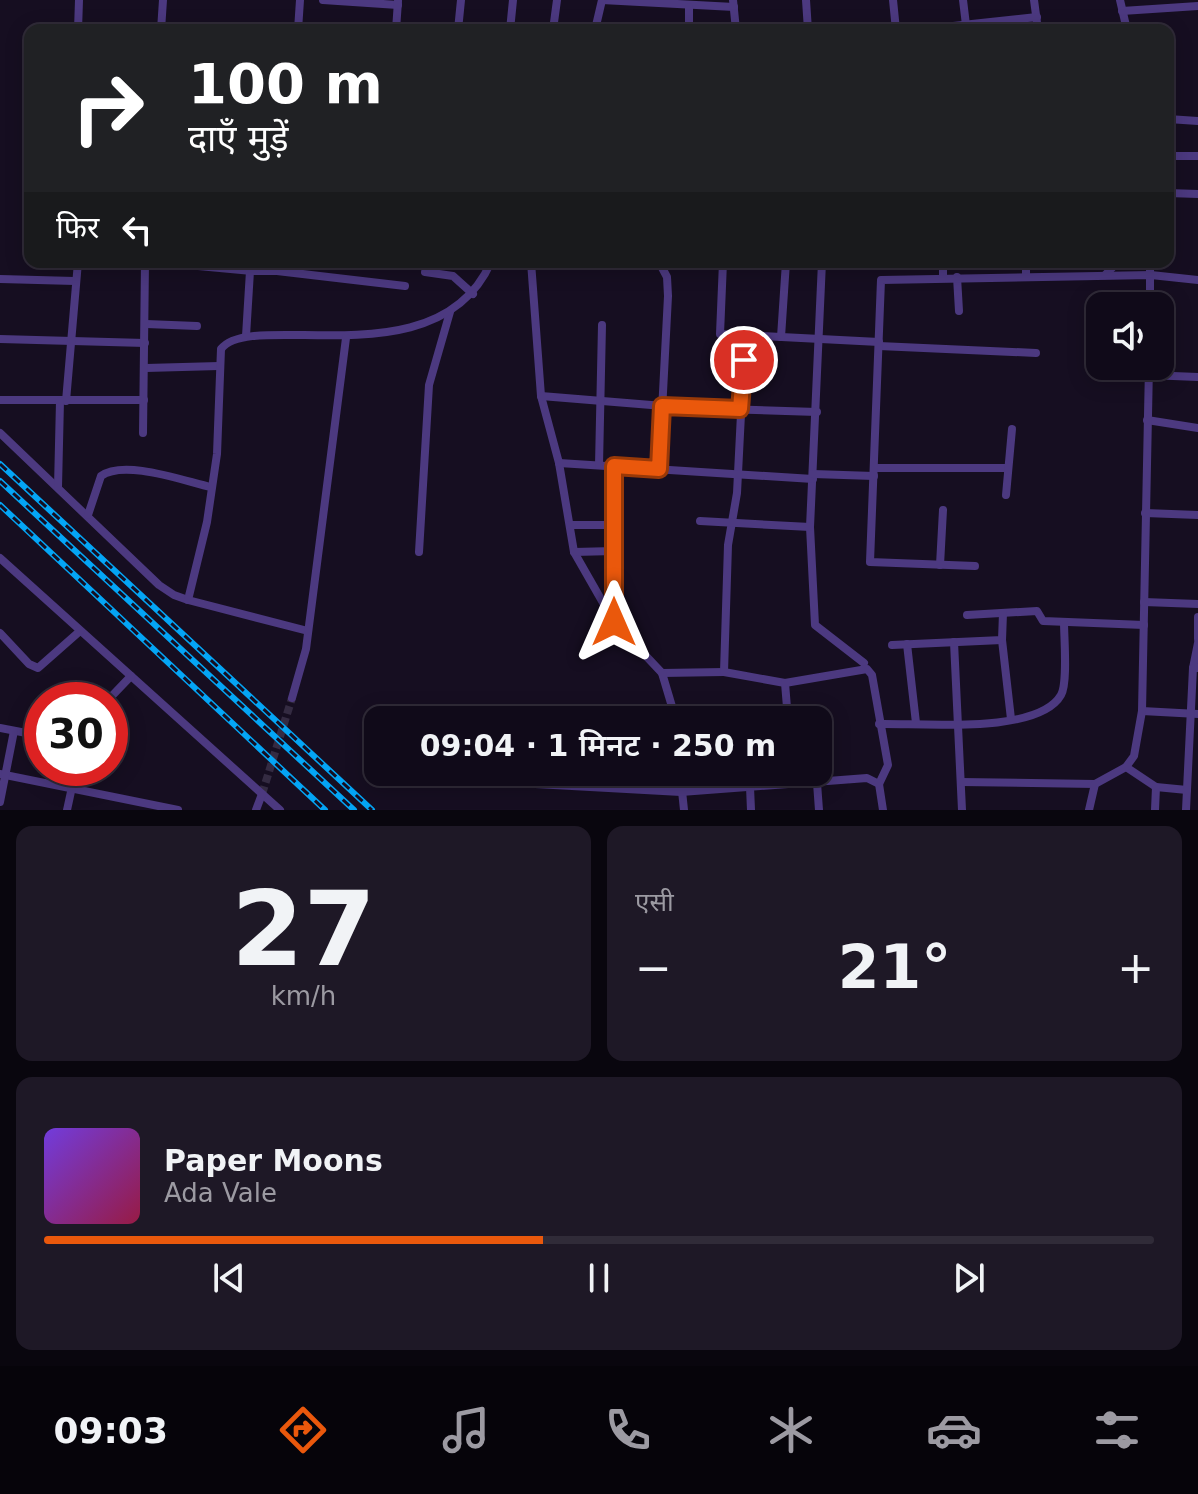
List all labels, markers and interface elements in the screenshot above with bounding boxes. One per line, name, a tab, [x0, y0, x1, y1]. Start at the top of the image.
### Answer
text: 100 m	[188, 51, 383, 116]
icon: right	[56, 56, 160, 160]
text: दाएँ मुड़ें	[188, 118, 289, 159]
icon: left	[115, 208, 159, 252]
text: फिर	[56, 210, 99, 245]
map controls	[1086, 292, 1174, 380]
button: sound	[1086, 292, 1174, 380]
pin	[710, 326, 778, 394]
icon: arrive	[722, 338, 766, 382]
position arrow	[572, 580, 656, 664]
speed limit sign: 30	[24, 682, 128, 786]
text: 09:04 · 1 मिनट · 250 m	[420, 728, 776, 763]
text: 27	[231, 868, 376, 990]
text: एसी	[635, 887, 674, 917]
text: 21°	[838, 932, 951, 1002]
text: −	[635, 942, 672, 993]
text: +	[1117, 942, 1154, 993]
text: km/h	[271, 981, 336, 1011]
text: Paper Moons	[164, 1143, 383, 1178]
text: Ada Vale	[164, 1178, 277, 1208]
icon: previous	[207, 1256, 251, 1300]
icon: pause	[577, 1256, 621, 1300]
icon: next	[947, 1256, 991, 1300]
icon: directions	[275, 1402, 331, 1458]
icon: music	[438, 1402, 494, 1458]
icon: phone	[600, 1402, 656, 1458]
icon: climate	[763, 1402, 819, 1458]
icon: car	[926, 1402, 982, 1458]
icon: filters	[1089, 1402, 1145, 1458]
text: 09:03	[53, 1410, 168, 1451]

